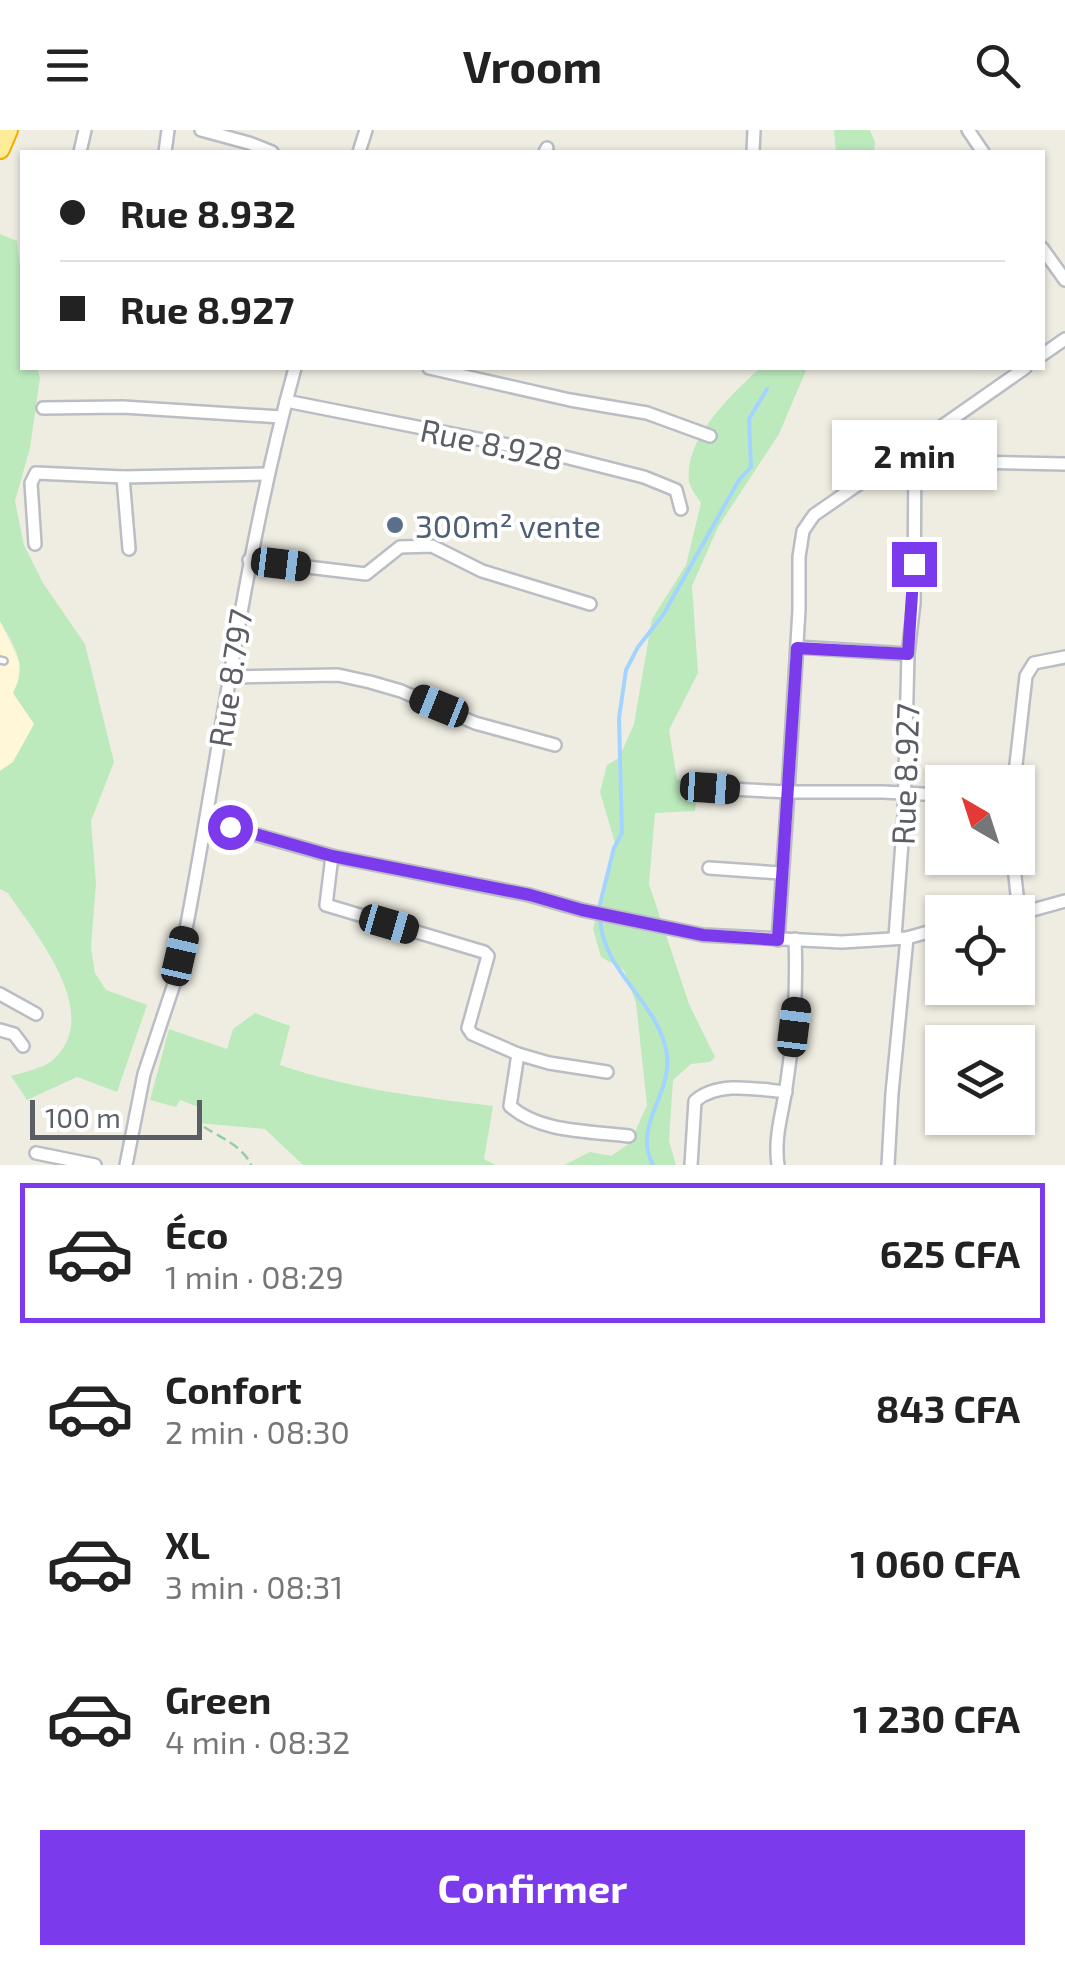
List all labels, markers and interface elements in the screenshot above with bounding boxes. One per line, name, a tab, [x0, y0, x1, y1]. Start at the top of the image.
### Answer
icon: menu	[40, 38, 95, 93]
text: Vroom	[463, 38, 602, 92]
icon: search	[970, 38, 1025, 93]
text: Rue 8.932	[120, 190, 296, 236]
text: Rue 8.927	[120, 286, 294, 332]
street label: Rue 8.928	[417, 409, 567, 477]
callout: 2 min	[832, 419, 996, 489]
text: 2 min	[874, 436, 955, 474]
place label: 300m² vente	[415, 506, 601, 544]
marker: 300m² vente	[384, 514, 406, 536]
route end	[892, 542, 937, 587]
car	[249, 545, 313, 583]
street label: Rue 8.797	[199, 606, 259, 750]
car	[406, 681, 472, 731]
street label: Rue 8.927	[883, 702, 925, 846]
north arrow	[925, 765, 1035, 875]
map controls	[925, 765, 1035, 1135]
car	[679, 771, 741, 805]
route start	[208, 805, 253, 850]
button: locate	[925, 895, 1035, 1005]
car	[356, 901, 422, 947]
car	[159, 923, 201, 989]
car	[775, 995, 813, 1059]
button: layers	[925, 1025, 1035, 1135]
scale bar	[30, 1095, 202, 1140]
text: 100 m	[45, 1100, 121, 1134]
icon: car	[45, 1208, 135, 1298]
text: Éco	[165, 1211, 228, 1257]
text: 625 CFA	[880, 1230, 1020, 1276]
text: 1 min · 08:29	[165, 1257, 344, 1295]
icon: car	[45, 1363, 135, 1453]
text: Confort	[165, 1366, 302, 1412]
text: 843 CFA	[876, 1385, 1020, 1431]
text: 2 min · 08:30	[165, 1412, 350, 1450]
icon: car	[45, 1518, 135, 1608]
text: XL	[165, 1521, 210, 1567]
text: 1 060 CFA	[850, 1540, 1020, 1586]
text: 3 min · 08:31	[165, 1567, 343, 1605]
icon: car	[45, 1673, 135, 1763]
text: Green	[165, 1676, 271, 1722]
text: 1 230 CFA	[853, 1695, 1020, 1741]
text: 4 min · 08:32	[165, 1722, 350, 1760]
button: Confirmer	[40, 1830, 1025, 1945]

